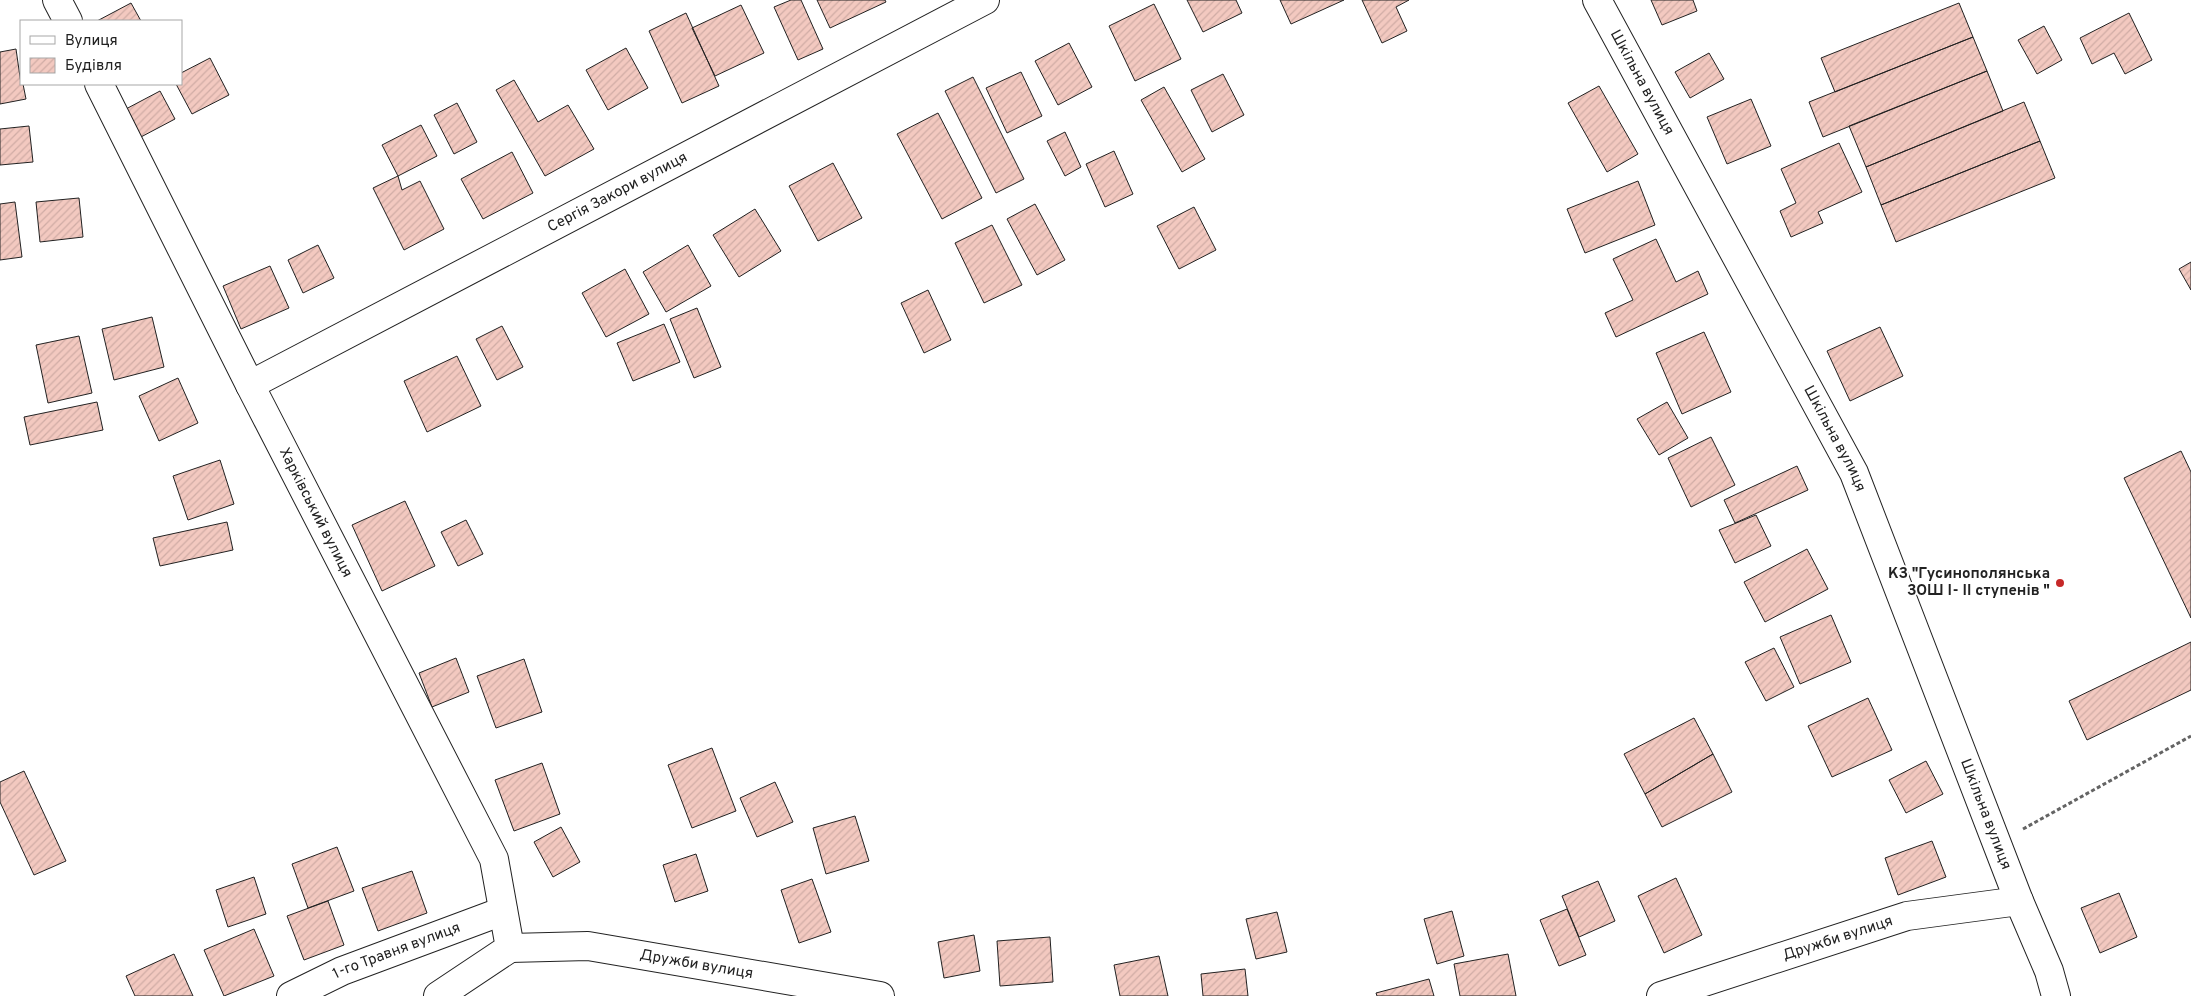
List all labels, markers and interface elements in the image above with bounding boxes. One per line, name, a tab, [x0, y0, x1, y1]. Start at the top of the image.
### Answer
legend	[20, 20, 182, 85]
street label: Шкільна вулиця	[1606, 26, 1678, 139]
text: Вулиця	[65, 32, 118, 51]
text: Будівля	[65, 57, 122, 76]
street label: Сергія Закори вулиця	[544, 148, 691, 237]
street label: Шкільна вулиця	[1799, 382, 1870, 494]
street label: Харківський вулиця	[274, 445, 356, 581]
place label: КЗ "Гусинополянська ЗОШ І- ІІ ступенів "	[1888, 565, 2050, 601]
marker: КЗ "Гусинополянська ЗОШ І- ІІ ступенів "	[2054, 577, 2066, 589]
street label: Шкільна вулиця	[1956, 756, 2016, 872]
street label: Дружби вулиця	[1780, 912, 1895, 965]
street label: 1-го Травня вулиця	[330, 918, 463, 984]
street label: Дружби вулиця	[638, 946, 755, 984]

